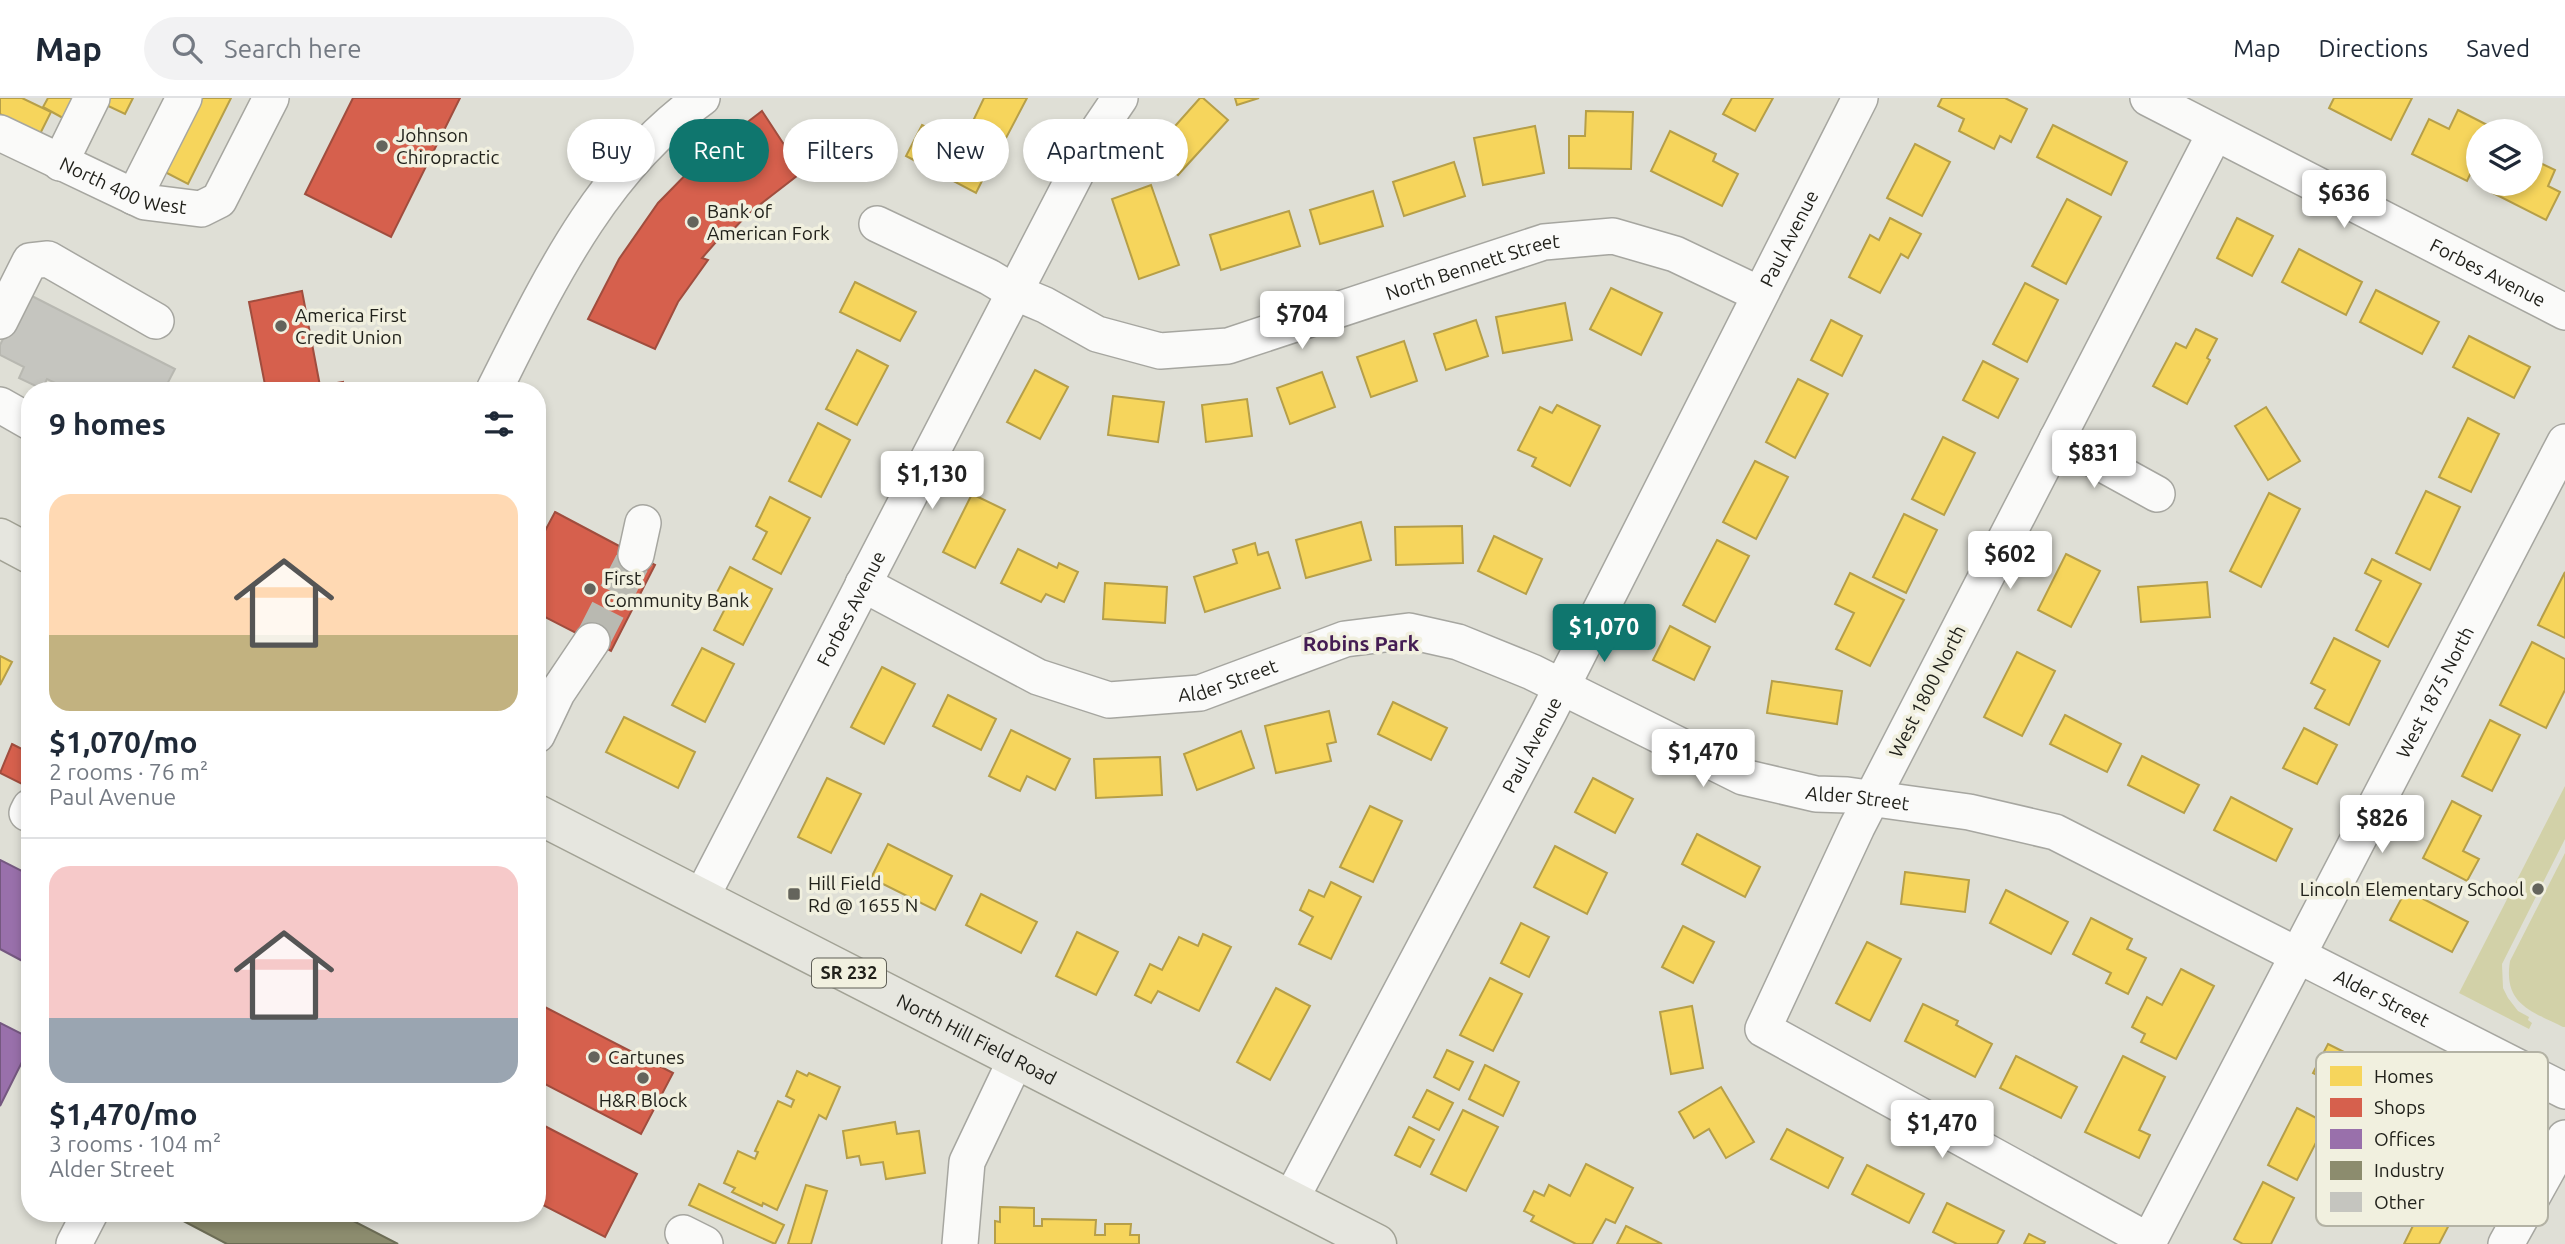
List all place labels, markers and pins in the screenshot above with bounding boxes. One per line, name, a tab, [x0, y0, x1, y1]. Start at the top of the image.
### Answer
place label: Johnson Chiropractic	[396, 124, 499, 168]
marker: Johnson Chiropractic	[374, 138, 390, 154]
pin: $636	[2303, 170, 2385, 230]
place label: Bank of American Fork	[707, 200, 830, 244]
marker: Bank of American Fork	[685, 214, 701, 230]
pin: $704	[1261, 292, 1343, 351]
place label: America First Credit Union	[295, 304, 407, 348]
marker: America First Credit Union	[273, 318, 289, 334]
pin: $831	[2053, 430, 2135, 490]
pin: $1,130	[875, 452, 989, 511]
pin: $602	[1969, 532, 2051, 591]
place label: First Community Bank	[604, 567, 750, 611]
marker: First Community Bank	[582, 581, 598, 597]
pin: $1,070	[1547, 604, 1661, 664]
pin: $1,470	[1646, 730, 1760, 789]
pin: $826	[2341, 796, 2423, 855]
place label: Hill Field Rd @ 1655 N	[808, 872, 918, 916]
place label: Lincoln Elementary School	[2300, 878, 2524, 900]
marker: Lincoln Elementary School	[2530, 881, 2546, 897]
marker: Hill Field Rd @ 1655 N	[786, 886, 802, 902]
place label: Cartunes	[608, 1046, 685, 1068]
marker: Cartunes	[586, 1049, 602, 1065]
marker: H&R Block	[635, 1070, 651, 1086]
place label: H&R Block	[599, 1089, 688, 1111]
pin: $1,470	[1885, 1100, 1999, 1160]

